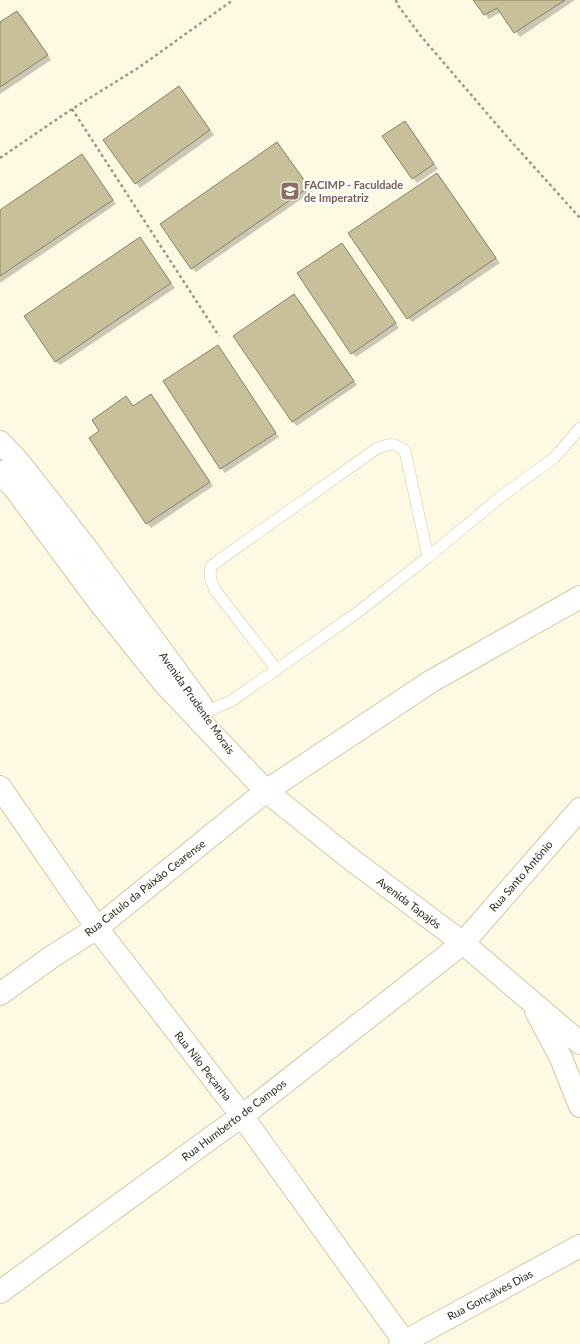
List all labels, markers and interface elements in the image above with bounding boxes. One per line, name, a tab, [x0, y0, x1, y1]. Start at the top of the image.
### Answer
place label: FACIMP - Faculdade de Imperatriz	[304, 178, 403, 204]
school or university icon: FACIMP - Faculdade de Imperatriz	[279, 180, 301, 202]
street label: Avenida Prudente Morais	[157, 649, 238, 757]
street label: Rua Catulo da Paixão Cearense	[82, 836, 208, 939]
street label: Rua Santo Antônio	[486, 838, 555, 914]
street label: Avenida Tapajós	[375, 874, 444, 931]
street label: Rua Nilo Peçanha	[172, 1028, 234, 1103]
street label: Rua Humberto de Campos	[179, 1076, 289, 1163]
street label: Rua Gonçalves Dias	[445, 1266, 535, 1323]

